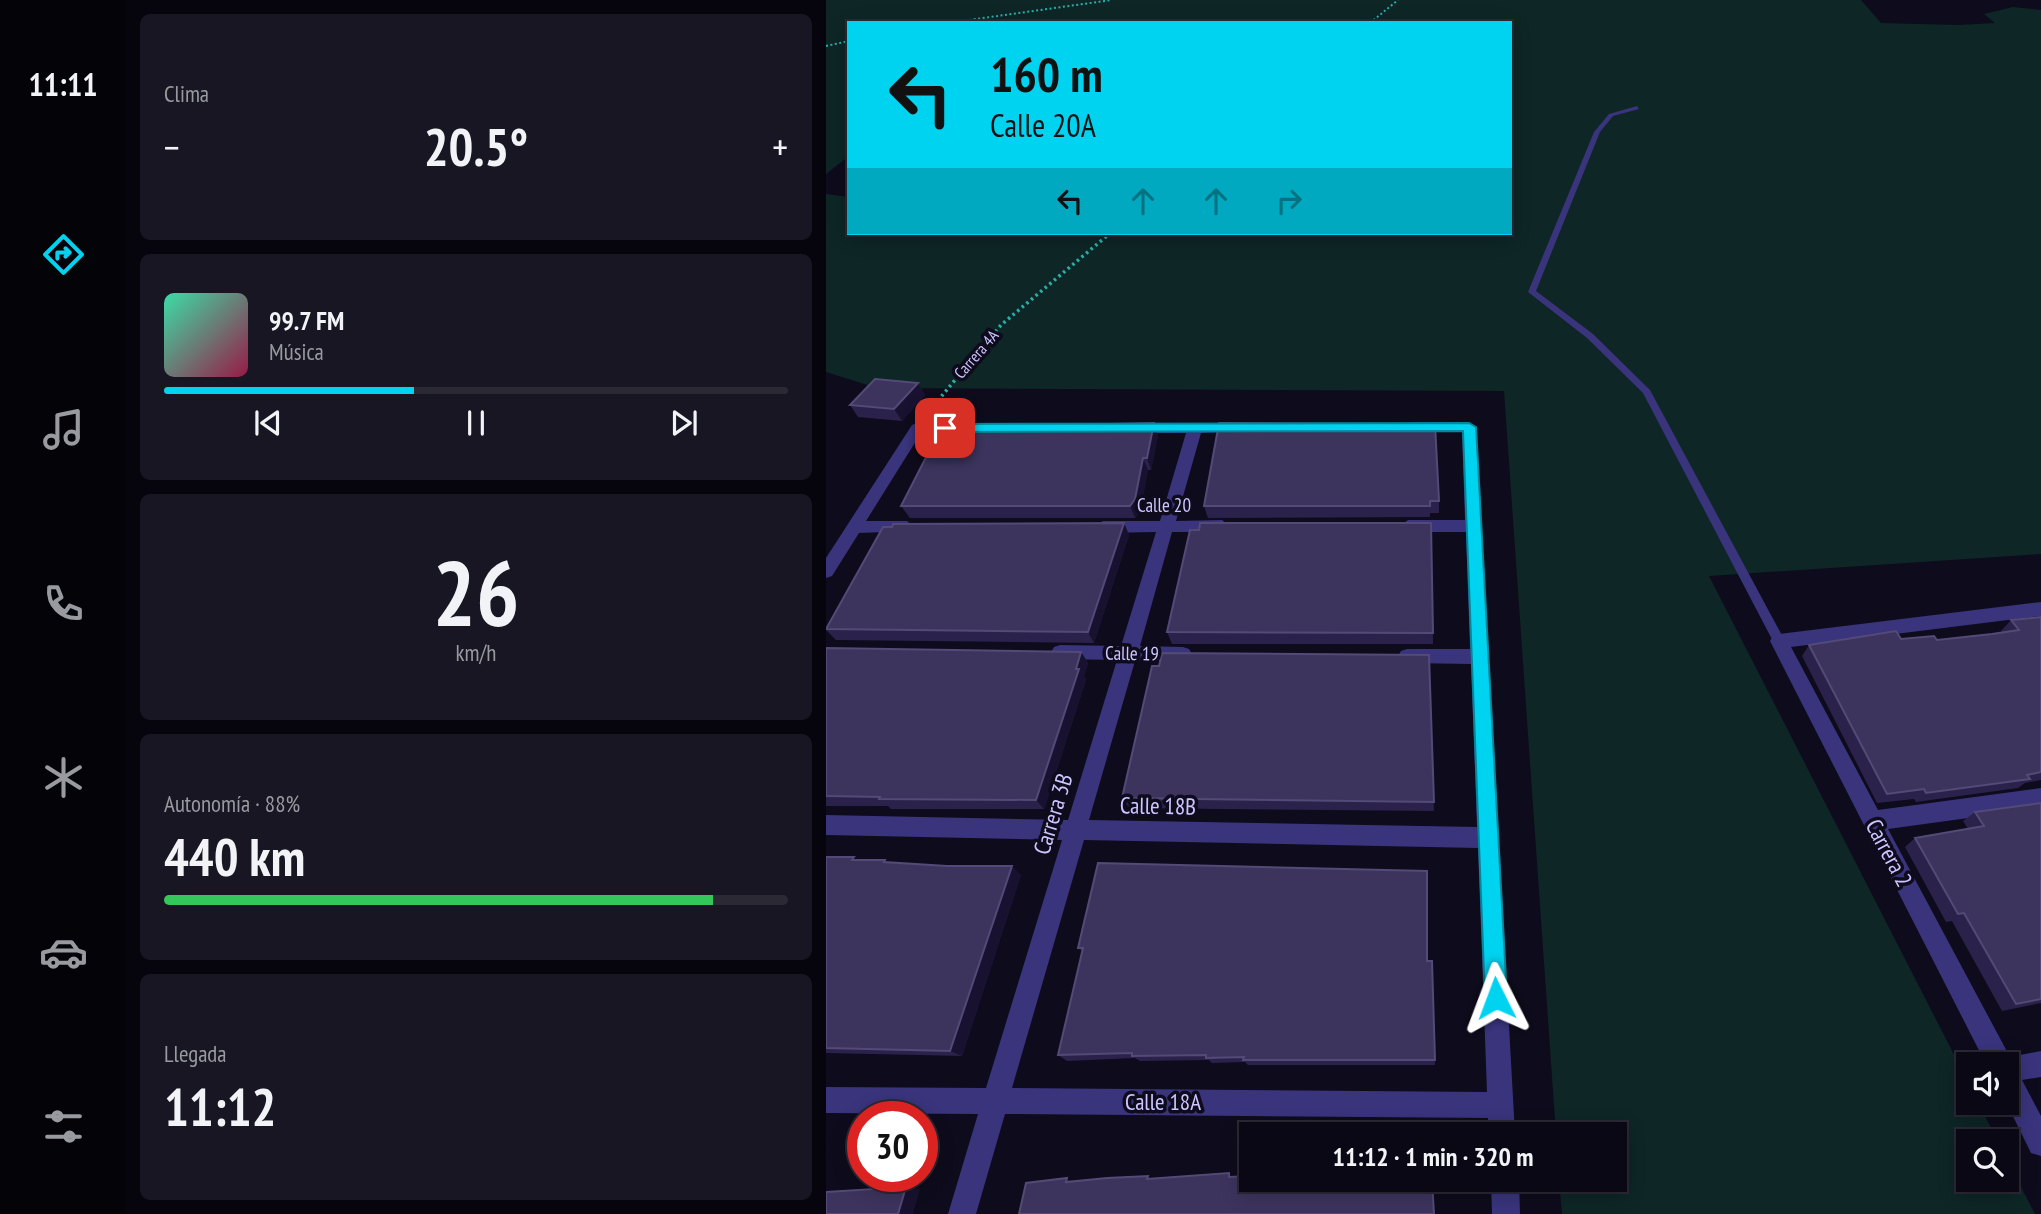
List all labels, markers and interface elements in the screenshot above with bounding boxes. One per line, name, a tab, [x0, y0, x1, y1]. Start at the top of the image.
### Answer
text: 160 m	[990, 42, 1103, 106]
icon: left	[875, 49, 966, 140]
text: 11:11	[28, 63, 98, 105]
text: Clima	[164, 79, 209, 108]
text: Calle 20A	[990, 104, 1096, 146]
text: 20.5°	[424, 113, 528, 180]
text: −	[164, 122, 180, 171]
text: +	[772, 122, 788, 171]
icon: left	[1051, 182, 1089, 220]
icon: ahead	[1124, 182, 1162, 220]
icon: ahead	[1197, 182, 1235, 220]
icon: right	[1270, 182, 1308, 220]
icon: directions	[39, 230, 88, 279]
text: 99.7 FM	[269, 304, 344, 337]
street label: Carrera 4A	[949, 325, 1003, 382]
text: Música	[269, 337, 324, 366]
pin	[915, 398, 975, 458]
icon: previous	[249, 404, 287, 442]
icon: pause	[457, 404, 495, 442]
icon: next	[665, 404, 703, 442]
icon: music	[39, 405, 88, 454]
icon: arrive	[926, 409, 964, 447]
street label: Calle 20	[1137, 493, 1191, 517]
text: 26	[433, 533, 520, 651]
icon: phone	[39, 579, 88, 628]
text: km/h	[456, 638, 496, 667]
street label: Calle 19	[1105, 641, 1159, 665]
icon: climate	[39, 753, 88, 802]
street label: Carrera 3B	[1027, 770, 1079, 858]
text: Autonomía · 88%	[164, 789, 300, 818]
street label: Calle 18B	[1120, 790, 1196, 821]
street label: Carrera 2	[1860, 814, 1919, 891]
text: 440 km	[164, 823, 305, 890]
icon: car	[39, 928, 88, 977]
position arrow	[1459, 961, 1533, 1035]
text: Llegada	[164, 1039, 227, 1068]
map controls	[1956, 1052, 2019, 1192]
button: sound	[1956, 1052, 2019, 1115]
text: 11:12	[164, 1073, 276, 1140]
street label: Calle 18A	[1125, 1087, 1201, 1116]
speed limit sign: 30	[847, 1101, 938, 1192]
icon: filters	[39, 1102, 88, 1151]
button: search	[1956, 1129, 2019, 1192]
text: 11:12 · 1 min · 320 m	[1333, 1140, 1533, 1173]

